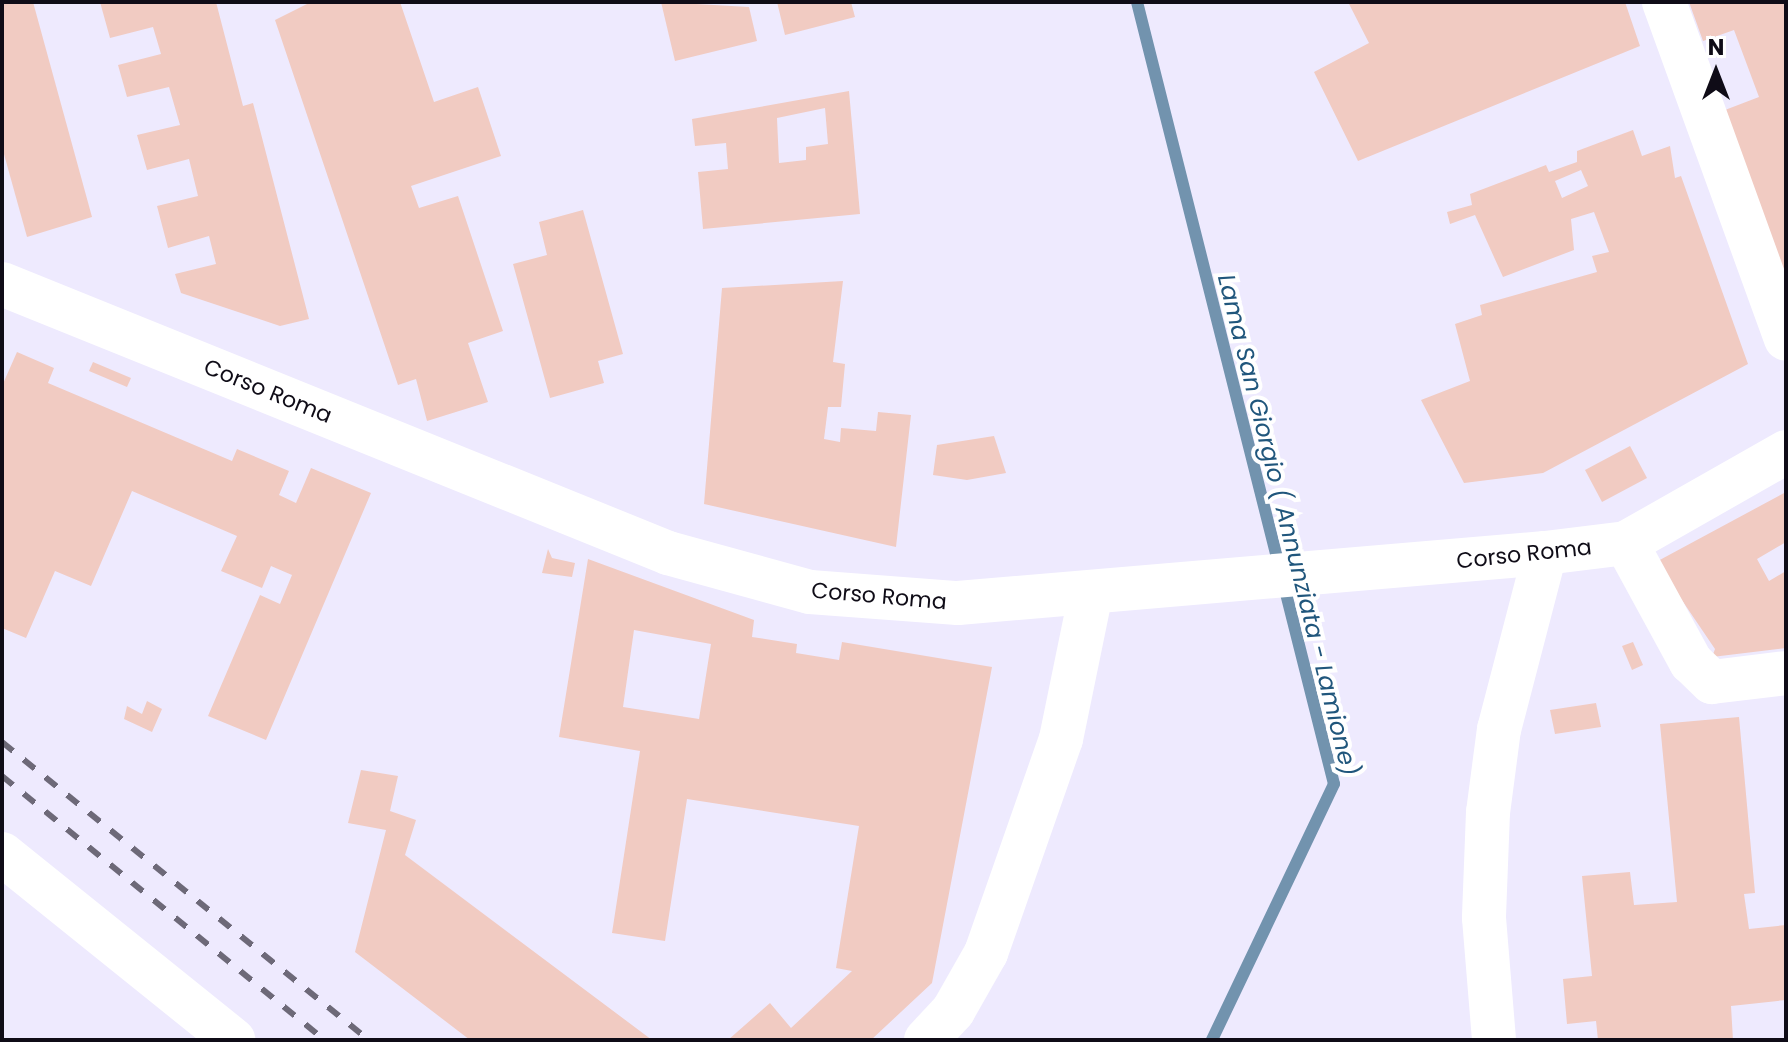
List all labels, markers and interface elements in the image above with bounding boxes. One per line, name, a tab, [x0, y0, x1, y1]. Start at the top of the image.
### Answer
north arrow	[1676, 32, 1756, 112]
text: N	[1708, 32, 1724, 63]
water label: Lama San Giorgio ( Annunziata - Lamione)	[1212, 271, 1364, 779]
street label: Corso Roma	[200, 353, 336, 429]
street label: Corso Roma	[1455, 534, 1593, 574]
street label: Corso Roma	[810, 577, 948, 615]

